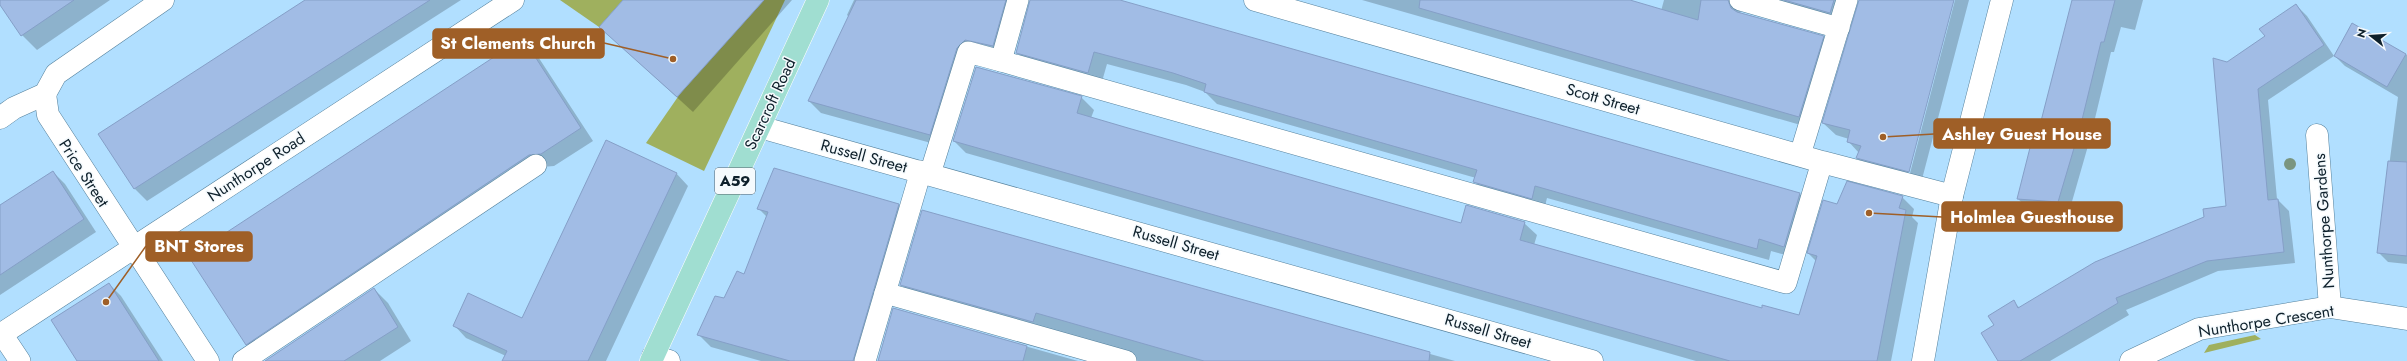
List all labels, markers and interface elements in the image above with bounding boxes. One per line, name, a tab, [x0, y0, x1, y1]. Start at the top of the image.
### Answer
north arrow	[2351, 16, 2391, 56]
text: N	[2353, 27, 2370, 40]
callout: St Clements Church	[433, 29, 604, 58]
text: St Clements Church	[440, 31, 596, 55]
street label: Scarcroft Road	[739, 54, 801, 154]
street label: Scott Street	[1563, 77, 1643, 121]
callout: Ashley Guest House	[1934, 119, 2110, 148]
text: Ashley Guest House	[1941, 122, 2102, 146]
street label: Nunthorpe Road	[203, 127, 309, 207]
street label: Russell Street	[818, 133, 910, 179]
street label: Price Street	[53, 134, 115, 212]
street label: Nunthorpe Gardens	[2308, 153, 2340, 289]
road number: A59	[715, 168, 755, 194]
callout: Holmlea Guesthouse	[1942, 202, 2122, 231]
text: Holmlea Guesthouse	[1950, 205, 2114, 229]
street label: Russell Street	[1130, 220, 1222, 266]
callout: BNT Stores	[146, 232, 252, 261]
text: BNT Stores	[154, 234, 244, 258]
street label: Nunthorpe Crescent	[2197, 299, 2336, 343]
street label: Russell Street	[1442, 308, 1534, 354]

